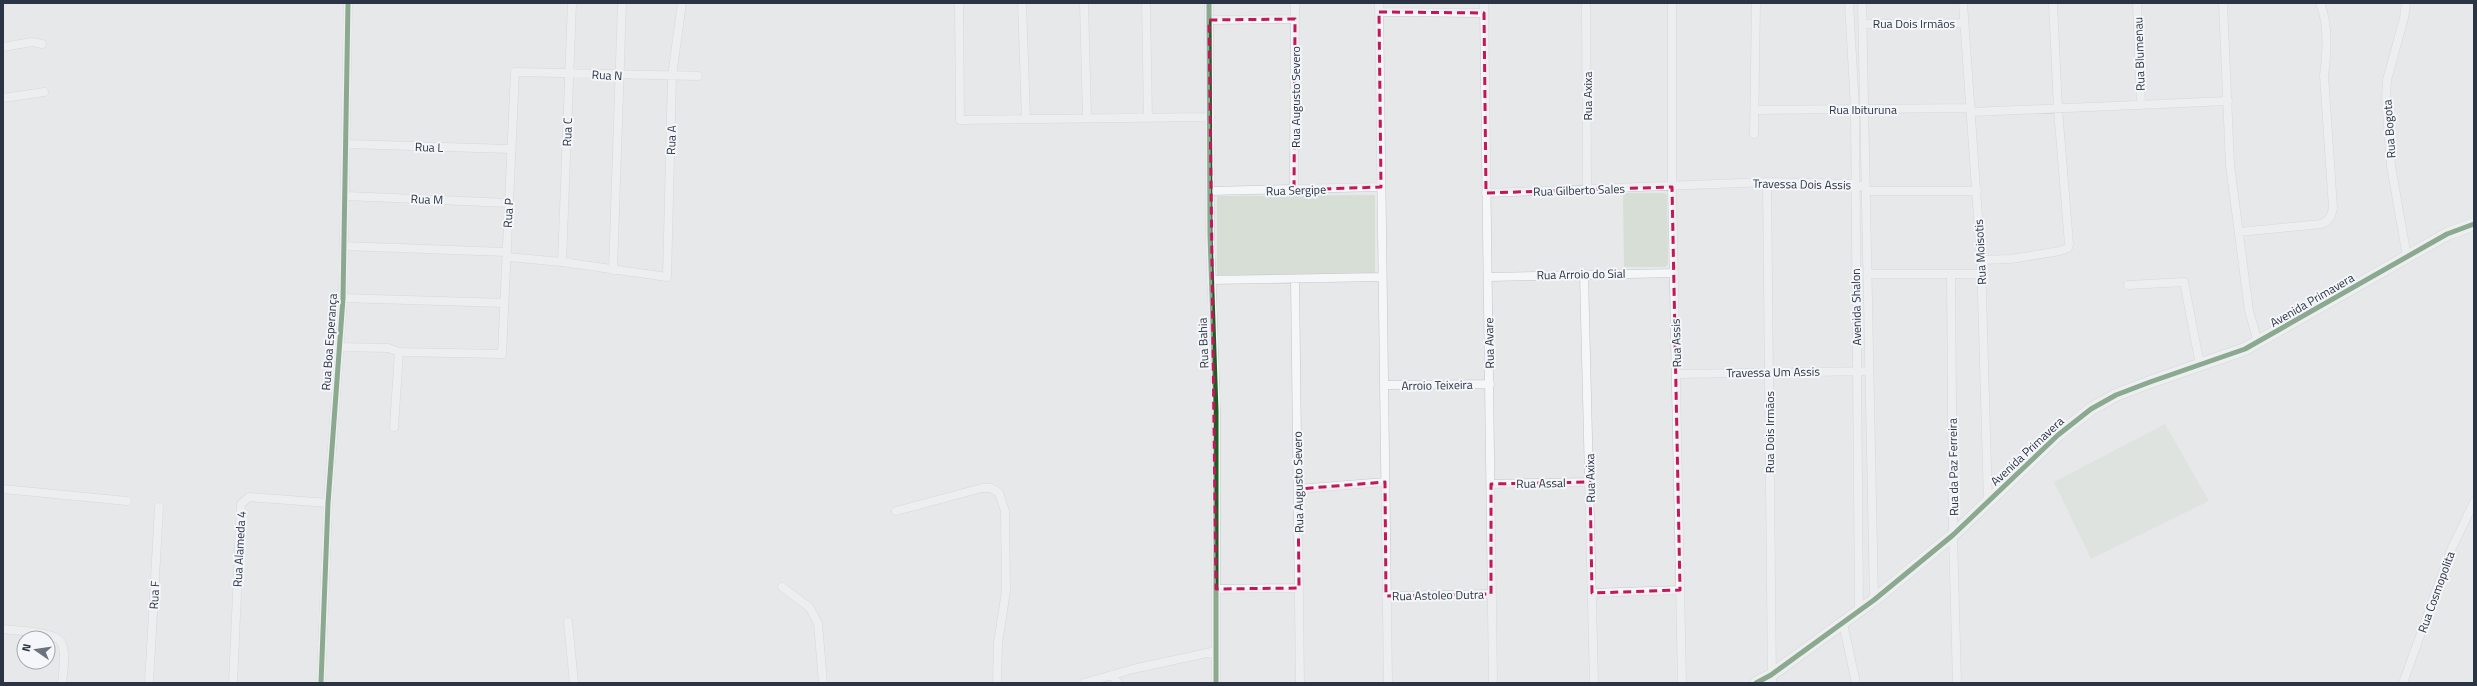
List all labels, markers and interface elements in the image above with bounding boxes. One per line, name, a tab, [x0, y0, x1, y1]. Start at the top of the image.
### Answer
street label: Rua Dois Irmãos	[1873, 14, 1956, 33]
street label: Rua Blumenau	[2128, 17, 2150, 91]
street label: Rua Augusto Severo	[1286, 46, 1305, 148]
street label: Rua N	[591, 65, 623, 85]
street label: Rua Axixa	[1578, 72, 1597, 120]
street label: Rua Bogota	[2377, 99, 2401, 159]
street label: Rua Ibituruna	[1829, 100, 1897, 119]
street label: Rua C	[557, 117, 577, 147]
street label: Rua A	[661, 125, 681, 155]
street label: Rua L	[415, 137, 444, 157]
street label: Travessa Dois Assis	[1753, 174, 1852, 194]
street label: Rua Sergipe	[1266, 179, 1326, 201]
street label: Rua Gilberto Sales	[1533, 179, 1626, 201]
street label: Rua M	[410, 189, 444, 209]
street label: Rua P	[498, 198, 518, 228]
street label: Rua Moisotis	[1969, 218, 1991, 285]
street label: Rua Arroio do Sial	[1536, 264, 1626, 284]
street label: Avenida Shalon	[1846, 268, 1866, 346]
street label: Avenida Primavera	[2266, 268, 2358, 332]
street label: Rua Boa Esperança	[316, 293, 342, 391]
street label: Rua Bahia	[1193, 317, 1213, 369]
street label: Rua Avare	[1479, 317, 1499, 369]
street label: Rua Assis	[1666, 318, 1686, 368]
street label: Travessa Um Assis	[1726, 362, 1820, 382]
street label: Arroio Teixeira	[1401, 375, 1473, 395]
street label: Rua Dois Irmãos	[1760, 390, 1779, 473]
street label: Avenida Primavera	[1986, 412, 2068, 490]
street label: Rua da Paz Ferreira	[1943, 418, 1963, 516]
street label: Rua Augusto Severo	[1288, 431, 1308, 533]
street label: Rua Axixa	[1580, 453, 1600, 503]
street label: Rua Assal	[1516, 473, 1566, 493]
street label: Rua Alameda 4	[228, 510, 250, 588]
street label: Rua Cosmopolita	[2412, 549, 2460, 635]
street label: Rua F	[144, 580, 164, 610]
street label: Rua Astoleo Dutra	[1392, 585, 1484, 605]
north arrow	[16, 630, 56, 670]
text: N	[18, 642, 35, 653]

